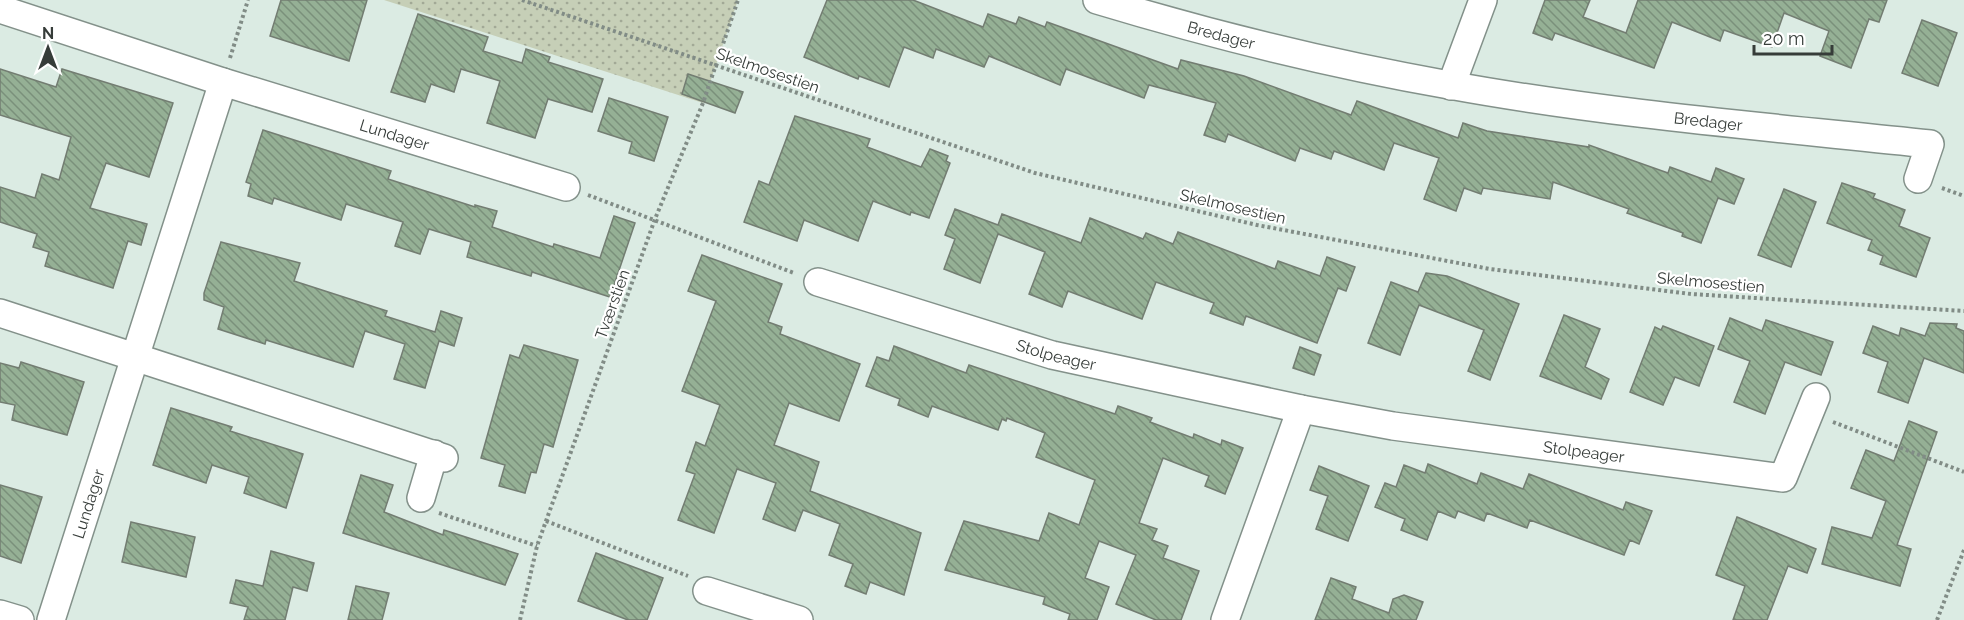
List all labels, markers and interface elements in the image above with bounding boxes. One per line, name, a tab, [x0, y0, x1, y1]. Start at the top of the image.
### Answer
street label: Bredager	[1185, 17, 1257, 53]
north arrow	[18, 18, 78, 78]
scale bar	[1754, 18, 1832, 56]
text: N	[42, 24, 54, 43]
text: 20 m	[1763, 28, 1805, 49]
street label: Skelmosestien	[714, 44, 822, 97]
street label: Bredager	[1673, 108, 1744, 135]
street label: Lundager	[357, 115, 432, 155]
street label: Skelmosestien	[1178, 185, 1288, 228]
street label: Tværstien	[591, 267, 634, 342]
street label: Skelmosestien	[1656, 268, 1766, 297]
street label: Stolpeager	[1014, 335, 1098, 374]
street label: Stolpeager	[1542, 437, 1626, 467]
street label: Lundager	[69, 467, 109, 541]

